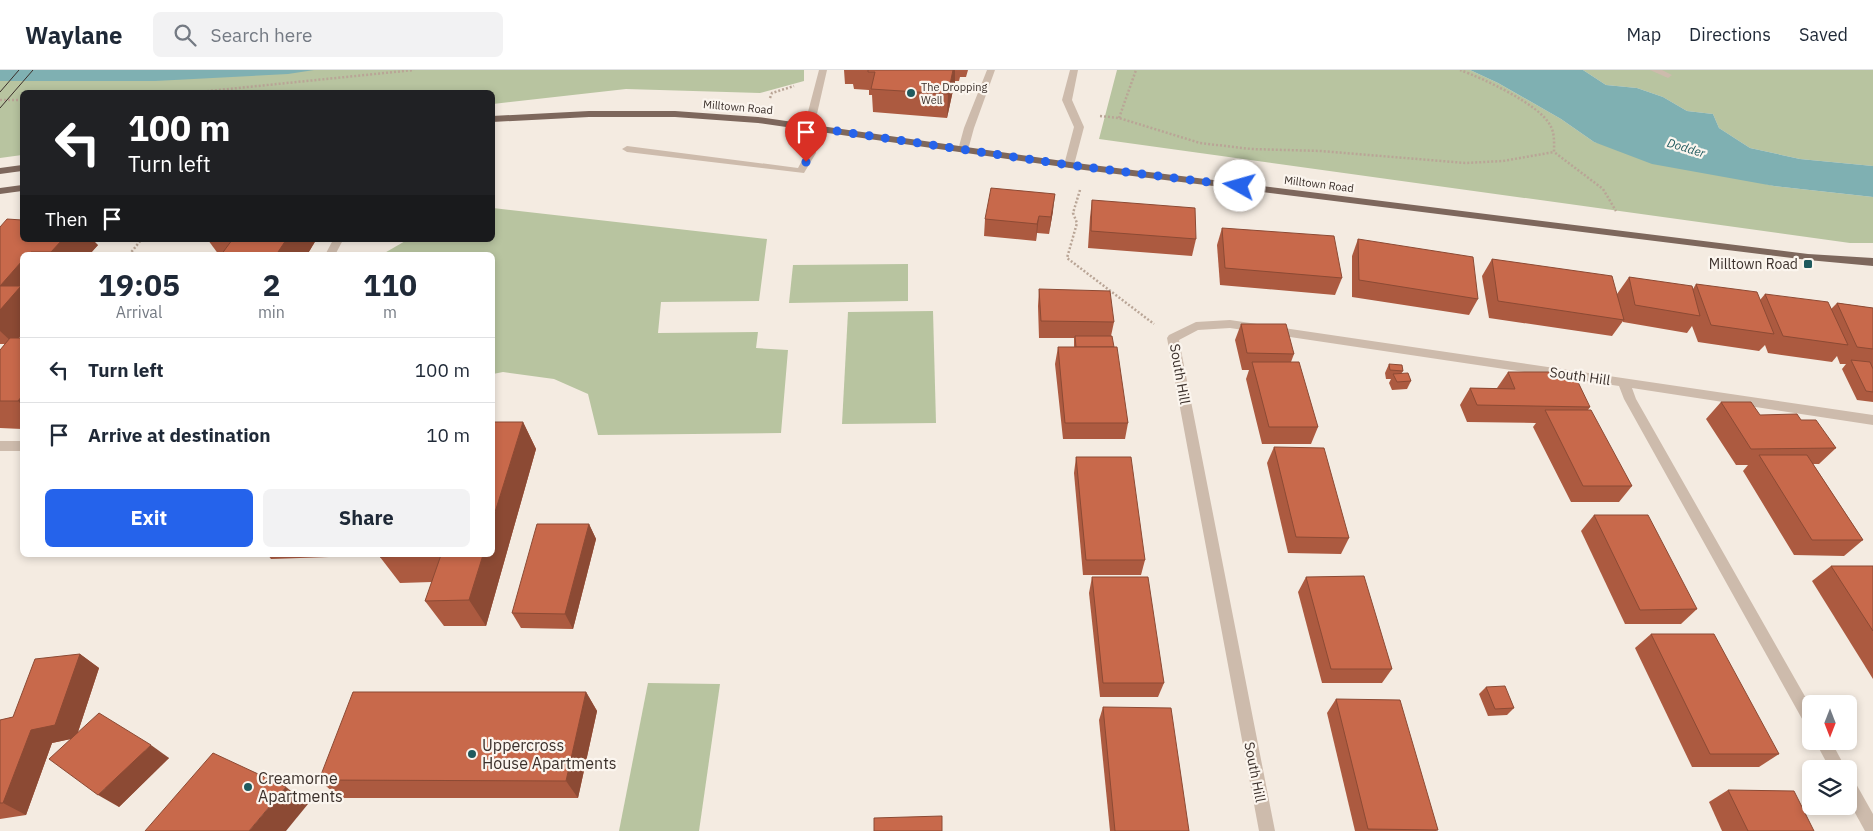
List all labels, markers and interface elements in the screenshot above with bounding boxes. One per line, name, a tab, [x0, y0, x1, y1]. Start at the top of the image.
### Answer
search box	[153, 12, 503, 57]
text: Waylane	[25, 19, 123, 51]
icon: search	[171, 21, 199, 49]
text: Search here	[211, 23, 312, 47]
text: Map	[1626, 23, 1661, 46]
text: Directions	[1689, 23, 1771, 46]
text: Saved	[1799, 23, 1848, 46]
place label: The Dropping Well	[921, 80, 987, 107]
marker: The Dropping Well	[905, 87, 917, 99]
street label: Milltown Road	[702, 97, 774, 117]
text: 100 m	[128, 105, 231, 151]
icon: left	[45, 110, 110, 175]
pin	[785, 111, 827, 162]
icon: arrive	[792, 118, 820, 146]
water label: Dodder	[1665, 135, 1708, 161]
text: Turn left	[128, 149, 211, 178]
position arrow	[1213, 159, 1265, 211]
street label: Milltown Road	[1283, 173, 1355, 195]
icon: arrive	[98, 205, 126, 233]
text: Then	[45, 207, 88, 231]
place label: Milltown Road	[1709, 255, 1798, 273]
marker: Milltown Road	[1802, 258, 1814, 270]
text: 19:05	[98, 265, 180, 304]
text: 2	[262, 265, 280, 304]
text: 110	[363, 265, 417, 304]
text: Arrival	[116, 302, 162, 322]
text: min	[258, 302, 285, 322]
text: m	[383, 302, 397, 322]
street label: South Hill	[1166, 342, 1194, 406]
icon: left	[45, 356, 73, 384]
text: Turn left	[88, 358, 164, 382]
text: 100 m	[415, 358, 470, 382]
street label: South Hill	[1549, 363, 1612, 389]
icon: arrive	[45, 421, 73, 449]
text: Arrive at destination	[88, 423, 271, 447]
text: 10 m	[426, 423, 470, 447]
button: Exit	[45, 489, 253, 547]
button: Share	[263, 489, 470, 547]
north arrow	[1802, 695, 1858, 750]
map controls	[1802, 695, 1857, 815]
place label: Uppercross House Apartments	[482, 735, 617, 773]
street label: South Hill	[1240, 740, 1270, 804]
marker: Uppercross House Apartments	[466, 748, 478, 760]
button: layers	[1802, 760, 1857, 815]
place label: Creamorne Apartments	[258, 768, 343, 806]
marker: Creamorne Apartments	[242, 781, 254, 793]

